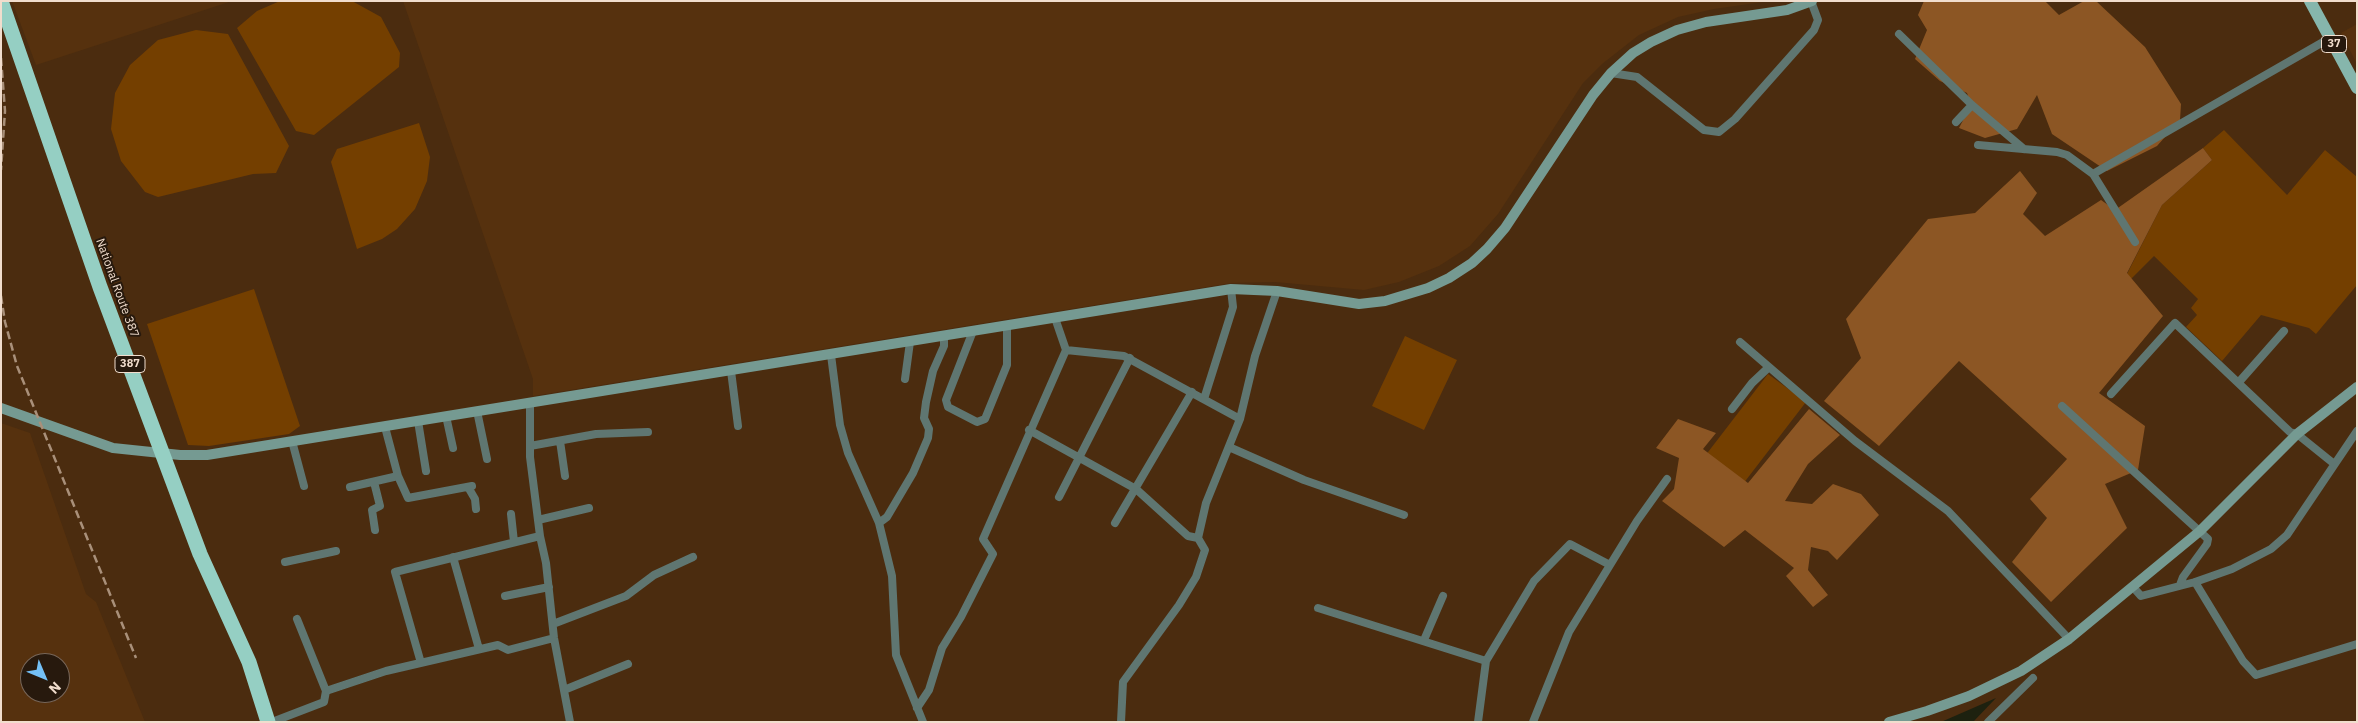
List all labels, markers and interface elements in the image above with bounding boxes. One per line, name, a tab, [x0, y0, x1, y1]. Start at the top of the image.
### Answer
road number: 37	[2322, 36, 2346, 52]
street label: National Route 387	[92, 237, 142, 339]
road number: 387	[115, 356, 145, 372]
north arrow	[20, 653, 70, 703]
text: N	[45, 678, 65, 698]

